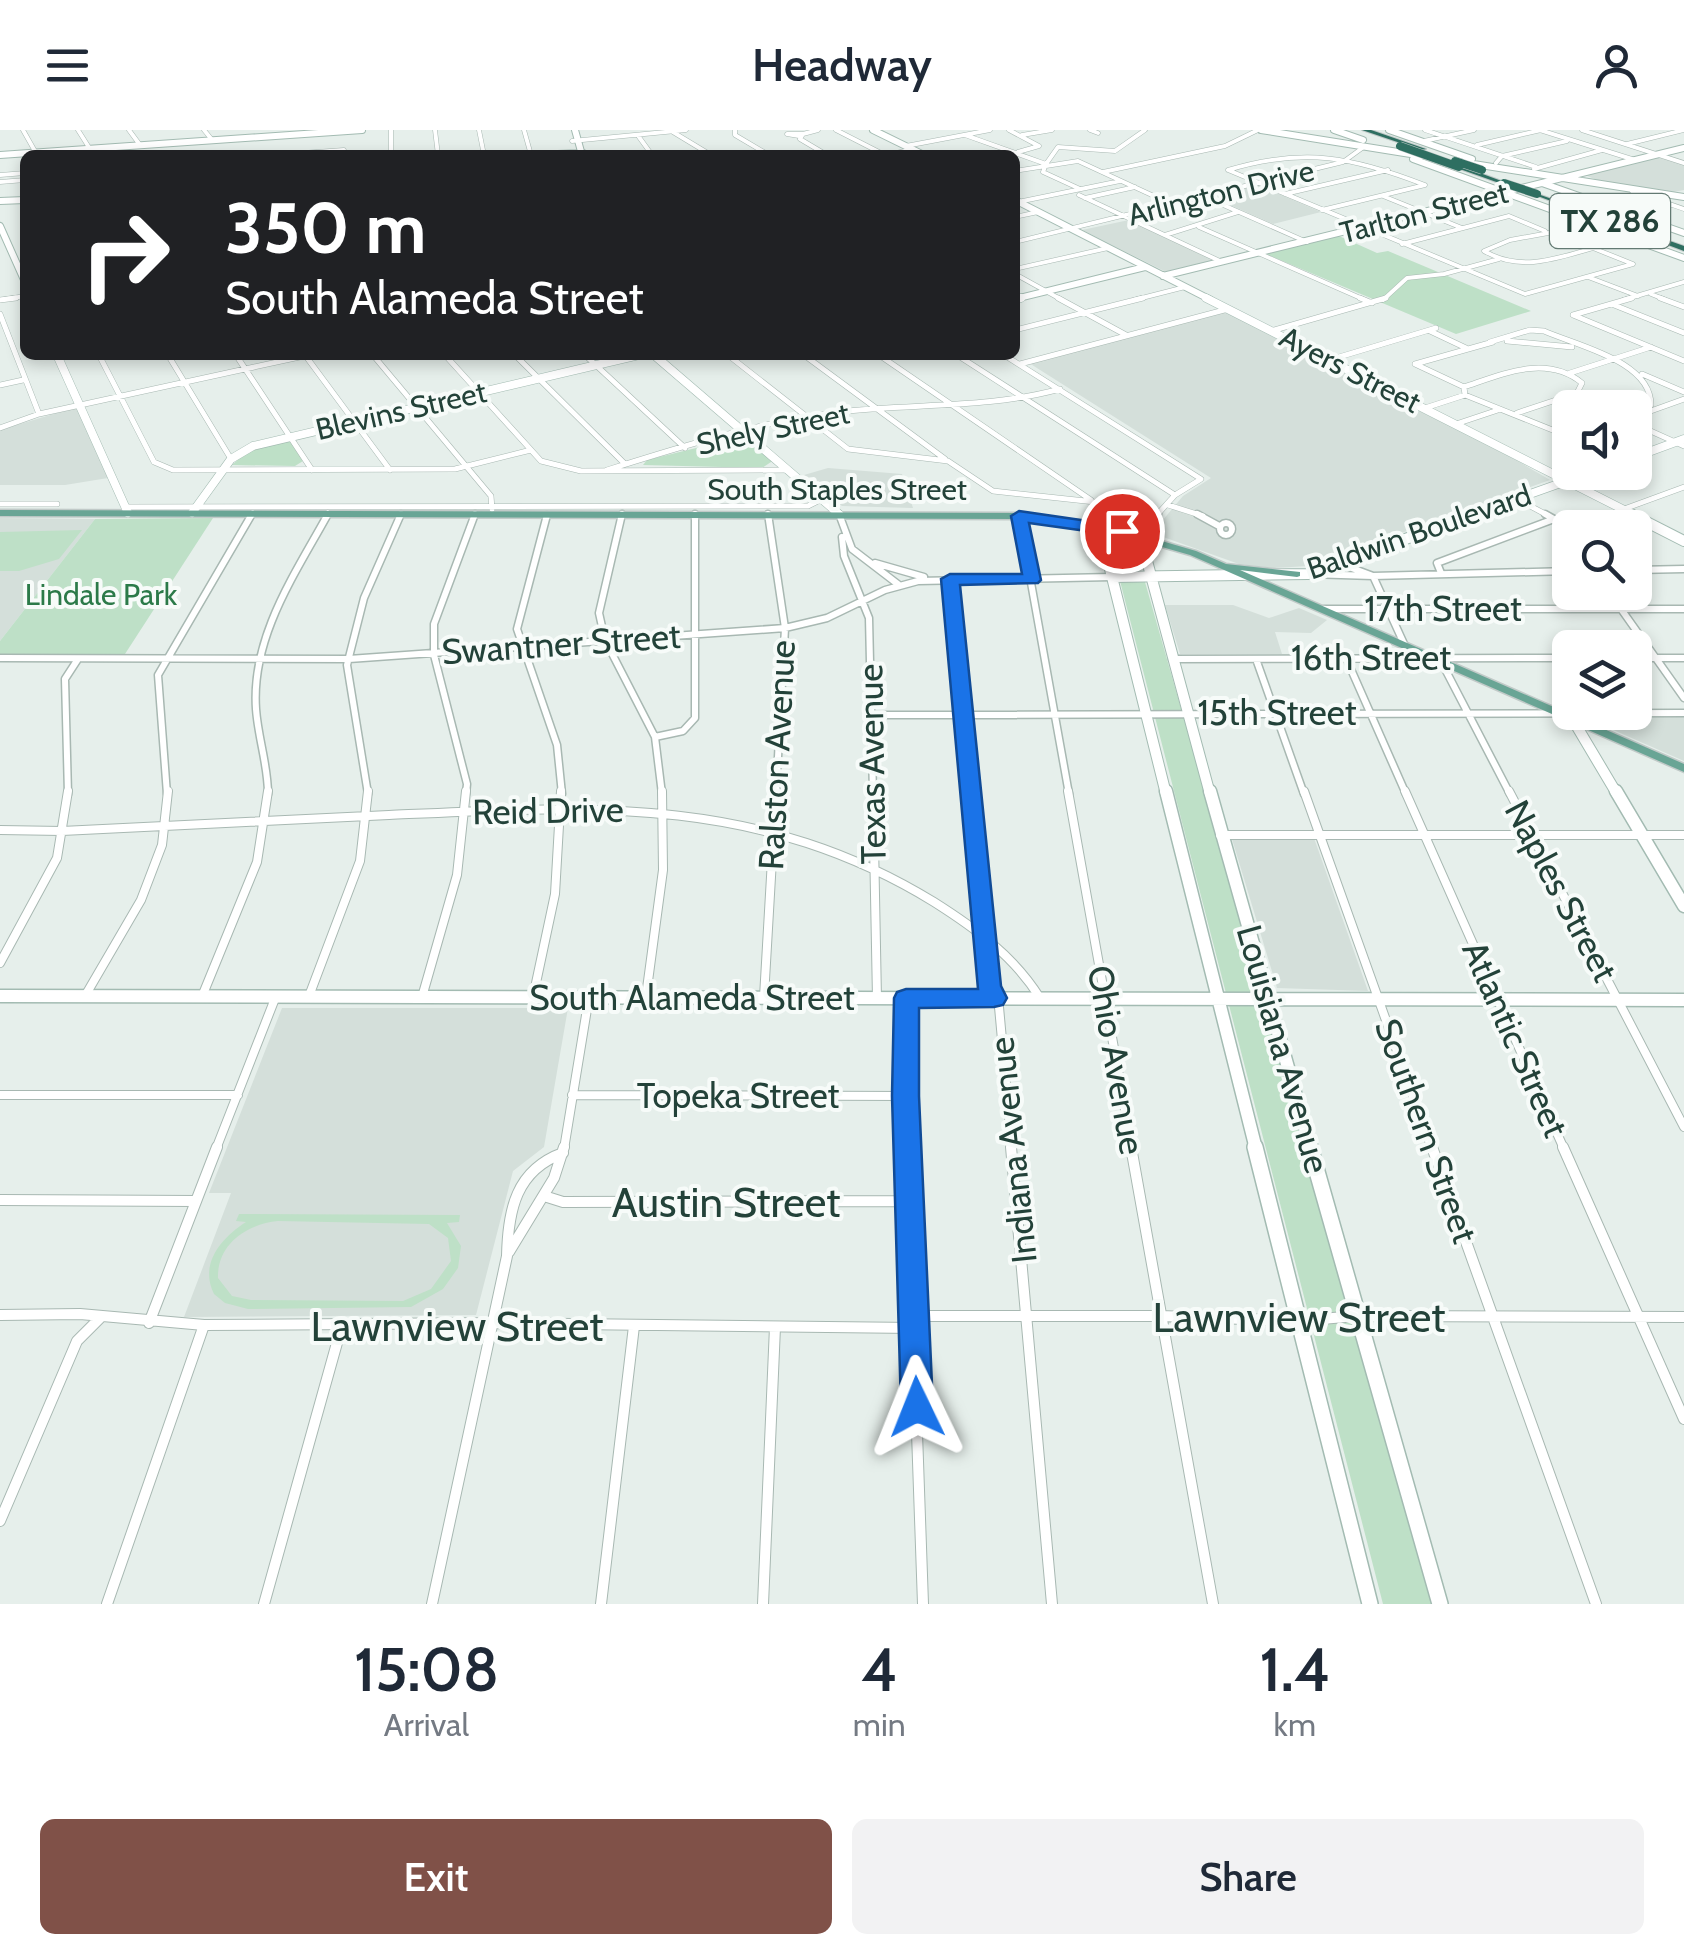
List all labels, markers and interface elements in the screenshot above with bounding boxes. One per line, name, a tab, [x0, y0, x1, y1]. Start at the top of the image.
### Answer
icon: menu	[40, 38, 95, 93]
text: Headway	[752, 38, 932, 92]
icon: person	[1589, 38, 1644, 93]
street label: Arlington Drive	[1124, 152, 1318, 233]
street label: Tarlton Street	[1336, 174, 1512, 251]
text: 350 m	[225, 185, 426, 271]
icon: right	[60, 190, 190, 320]
road number: TX 286	[1550, 194, 1670, 248]
text: South Alameda Street	[225, 271, 644, 325]
street label: Ayers Street	[1274, 318, 1427, 421]
street label: Blevins Street	[312, 373, 490, 448]
map controls	[1552, 390, 1652, 730]
button: sound	[1552, 390, 1652, 490]
street label: Shely Street	[693, 394, 852, 463]
street label: South Staples Street	[707, 471, 967, 508]
street label: Baldwin Boulevard	[1302, 476, 1536, 587]
pin	[1080, 489, 1165, 574]
icon: arrive	[1095, 504, 1150, 559]
button: search	[1552, 510, 1652, 610]
park label: Lindale Park	[25, 576, 178, 613]
street label: 17th Street	[1364, 587, 1522, 630]
street label: Swantner Street	[440, 614, 682, 673]
button: layers	[1552, 630, 1652, 730]
street label: 16th Street	[1291, 636, 1451, 679]
street label: Ralston Avenue	[749, 639, 804, 871]
street label: Texas Avenue	[848, 664, 895, 864]
street label: 15th Street	[1198, 691, 1357, 734]
street label: Reid Drive	[472, 788, 624, 833]
street label: Naples Street	[1496, 793, 1627, 989]
street label: Louisiana Avenue	[1228, 920, 1339, 1178]
street label: Atlantic Street	[1453, 934, 1578, 1144]
street label: Ohio Avenue	[1079, 962, 1154, 1158]
street label: South Alameda Street	[529, 976, 855, 1019]
street label: Southern Street	[1366, 1013, 1487, 1249]
street label: Indiana Avenue	[979, 1035, 1046, 1265]
street label: Topeka Street	[637, 1074, 840, 1117]
street label: Austin Street	[612, 1176, 840, 1228]
street label: Lawnview Street	[1153, 1291, 1445, 1343]
street label: Lawnview Street	[311, 1300, 603, 1352]
position arrow	[865, 1355, 969, 1459]
text: 15:08	[354, 1633, 499, 1706]
text: 4	[861, 1633, 897, 1706]
text: 1.4	[1260, 1633, 1330, 1706]
text: Arrival	[384, 1705, 469, 1744]
text: min	[853, 1705, 906, 1744]
text: km	[1274, 1705, 1316, 1744]
button: Exit	[40, 1819, 832, 1934]
button: Share	[852, 1819, 1644, 1934]

